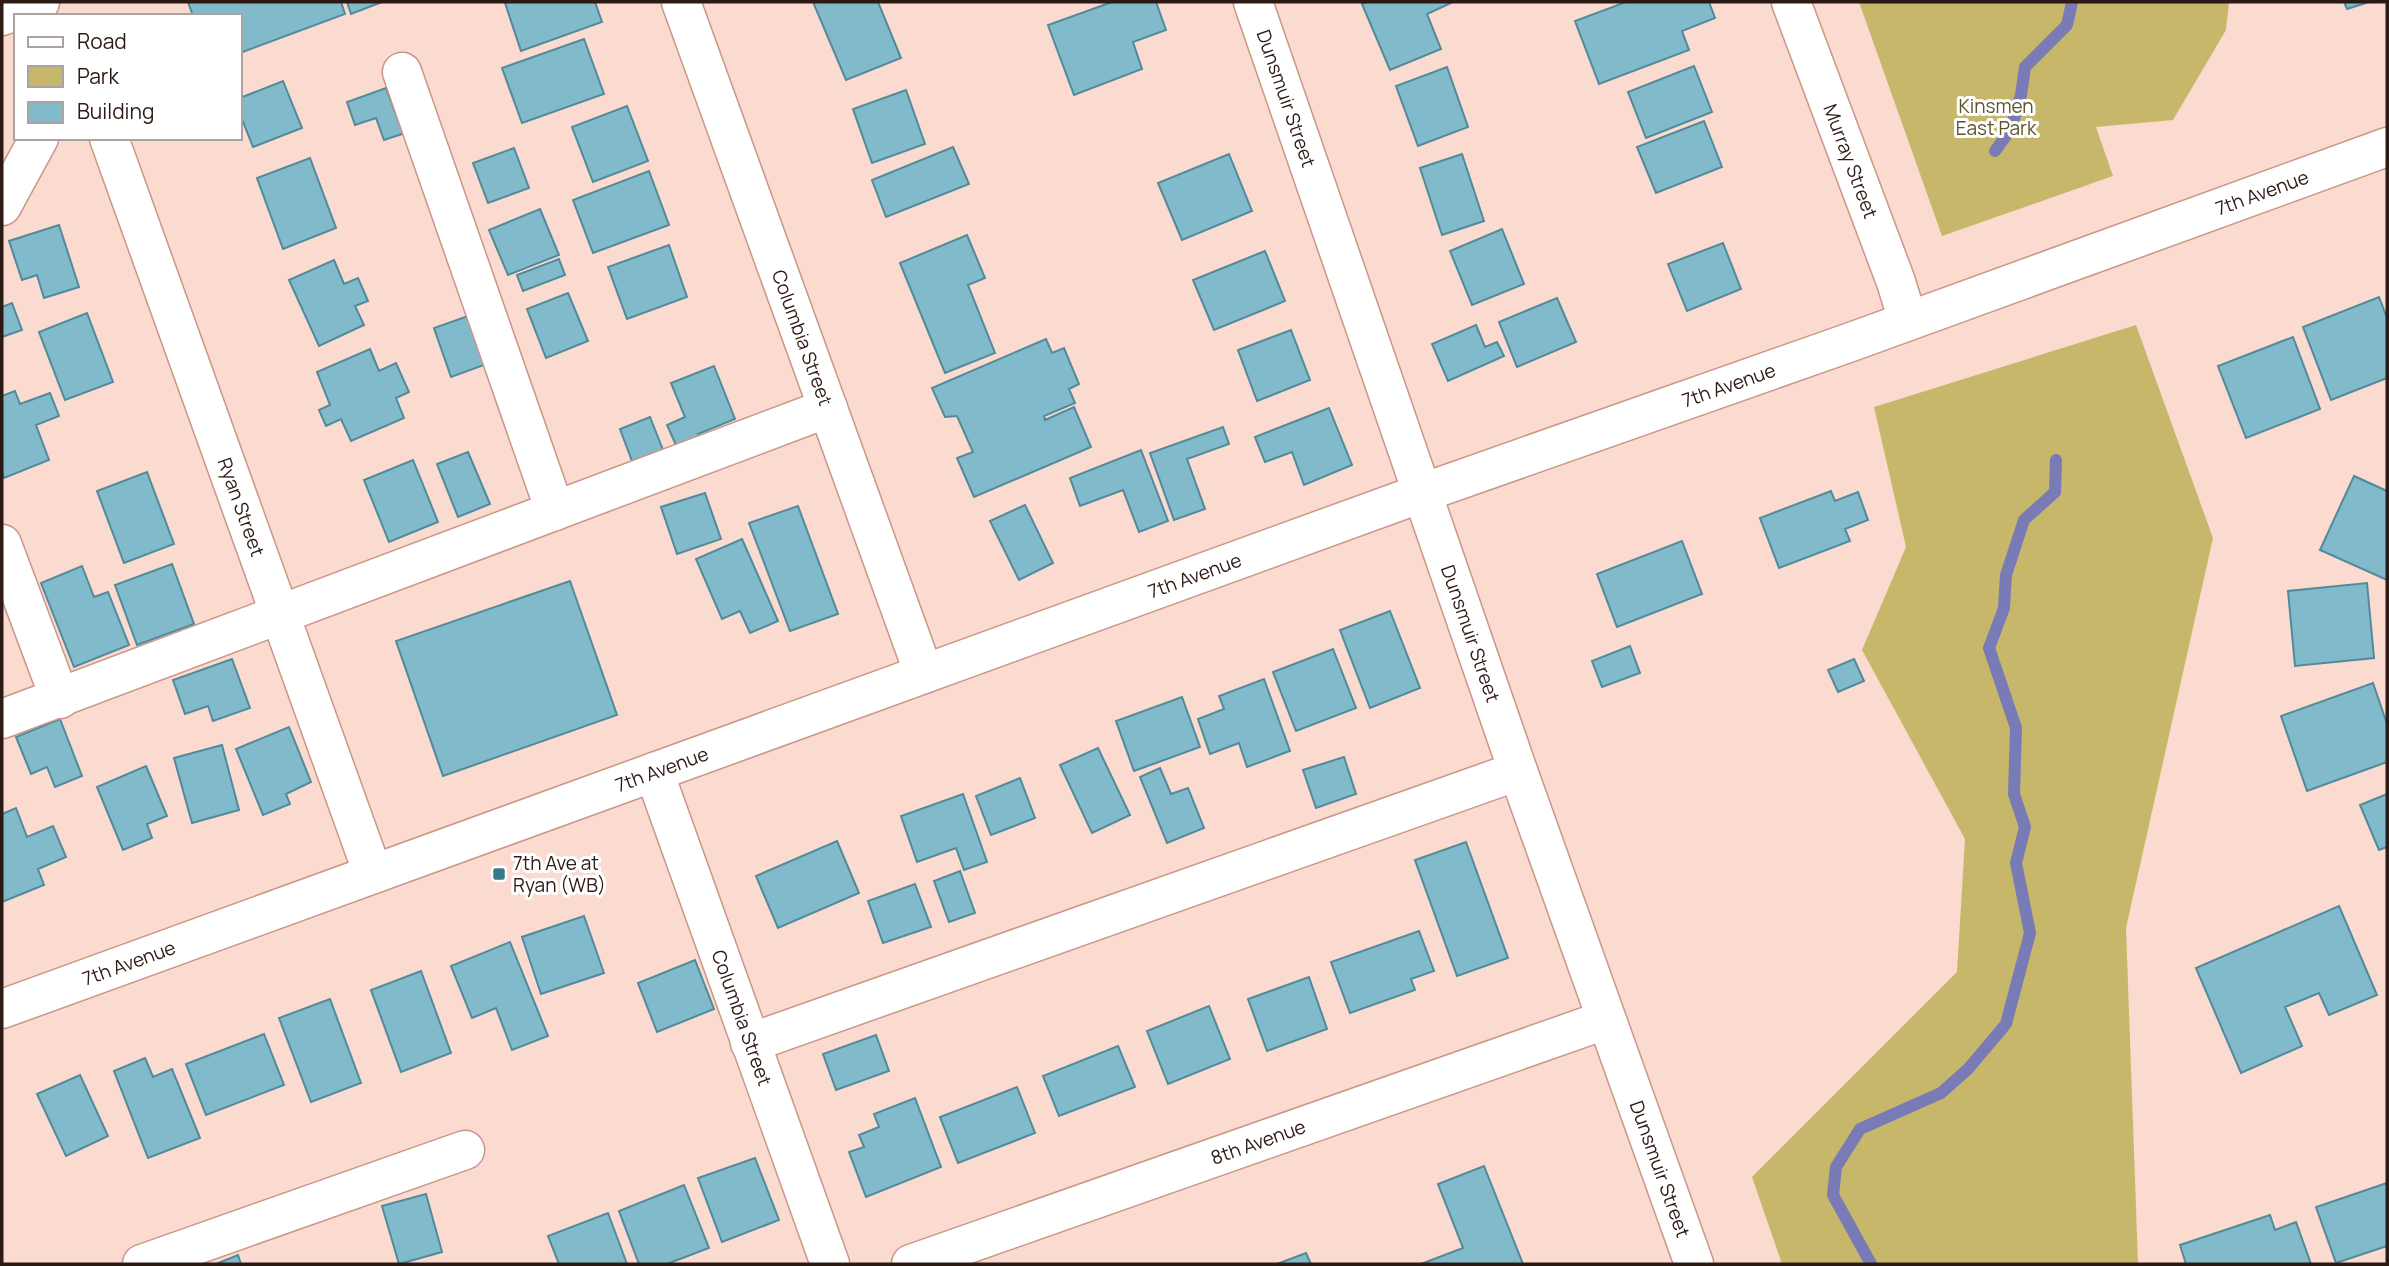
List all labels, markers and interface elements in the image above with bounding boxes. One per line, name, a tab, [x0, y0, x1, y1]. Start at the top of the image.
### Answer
legend	[14, 14, 242, 140]
street label: Dunsmuir Street	[1251, 26, 1322, 171]
text: Road	[77, 27, 127, 55]
text: Park	[77, 62, 119, 90]
park label: Kinsmen East Park	[1956, 93, 2037, 141]
text: Building	[77, 97, 154, 125]
street label: Murray Street	[1817, 100, 1884, 222]
street label: 7th Avenue	[2212, 164, 2312, 221]
street label: Columbia Street	[766, 266, 839, 409]
street label: 7th Avenue	[1678, 357, 1779, 413]
street label: Ryan Street	[212, 454, 271, 560]
street label: 7th Avenue	[1144, 547, 1245, 604]
street label: Dunsmuir Street	[1435, 561, 1506, 706]
street label: 7th Avenue	[612, 740, 712, 798]
place label: 7th Ave at Ryan (WB)	[513, 850, 606, 898]
marker: 7th Ave at Ryan (WB)	[491, 866, 507, 882]
street label: 7th Avenue	[79, 934, 179, 992]
street label: Columbia Street	[706, 946, 778, 1089]
street label: Dunsmuir Street	[1624, 1097, 1696, 1241]
street label: 8th Avenue	[1207, 1113, 1309, 1171]

